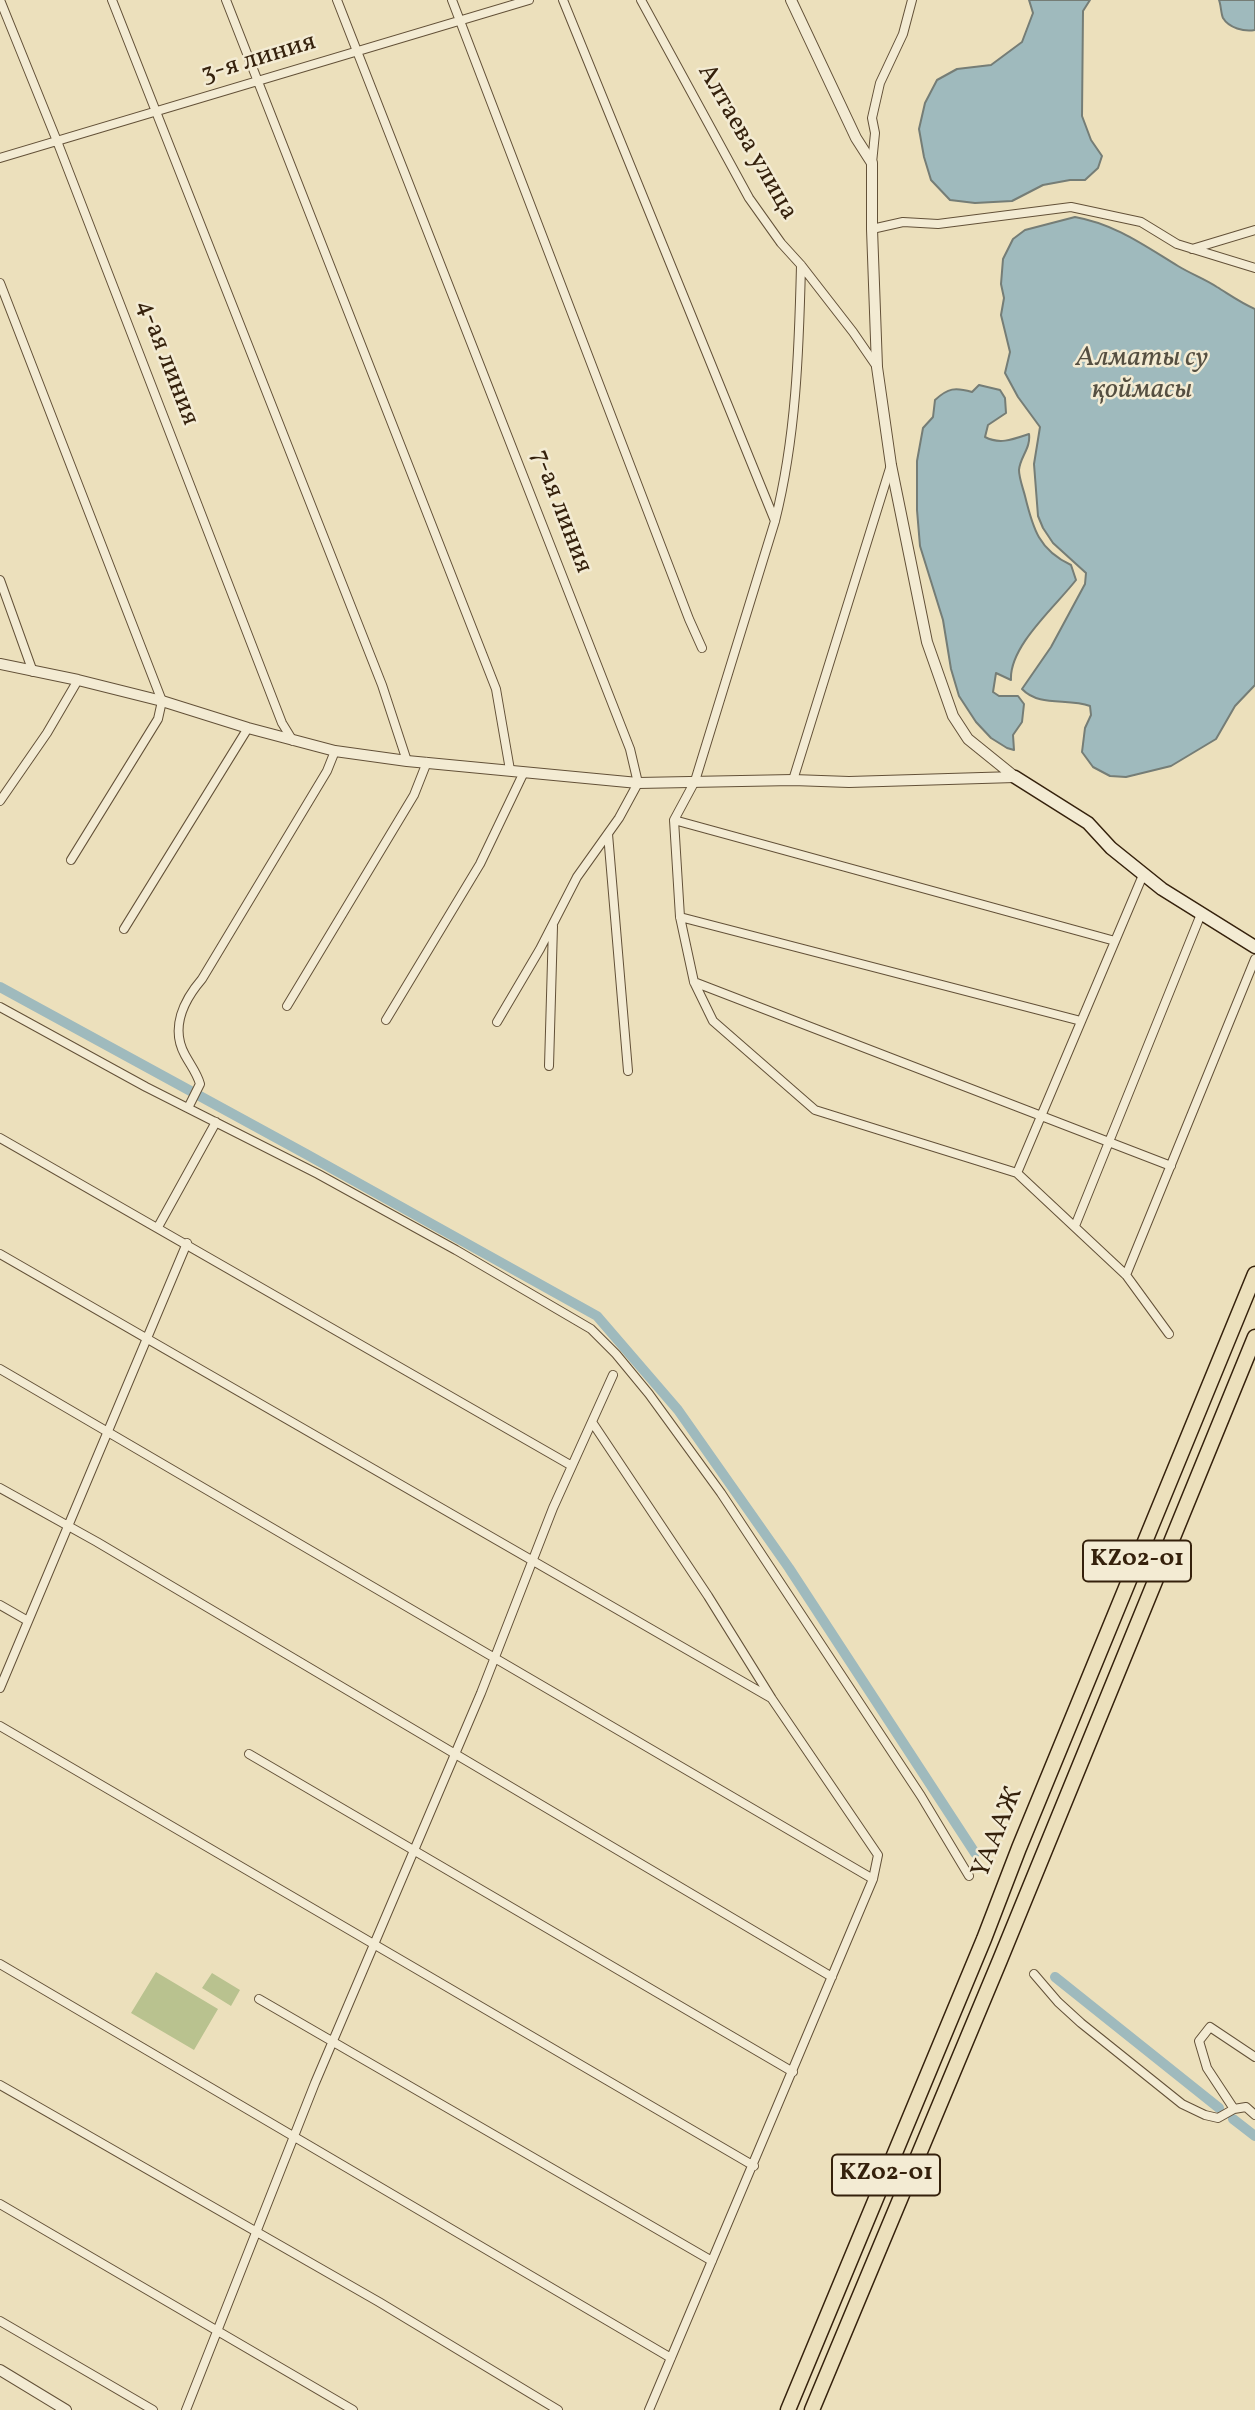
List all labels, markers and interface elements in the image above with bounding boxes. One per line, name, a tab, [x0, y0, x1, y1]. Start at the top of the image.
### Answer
street label: 3-я линия	[198, 28, 320, 92]
street label: Алтаева улица	[689, 60, 803, 226]
street label: 4-ая линия	[128, 296, 204, 430]
water label: Алматы су қоймасы	[1076, 343, 1208, 409]
street label: 7-ая линия	[522, 446, 598, 578]
road number: KZ02-01	[1083, 1540, 1191, 1582]
street label: ҮАААЖ	[967, 1783, 1031, 1883]
road number: KZ02-01	[832, 2154, 940, 2196]

